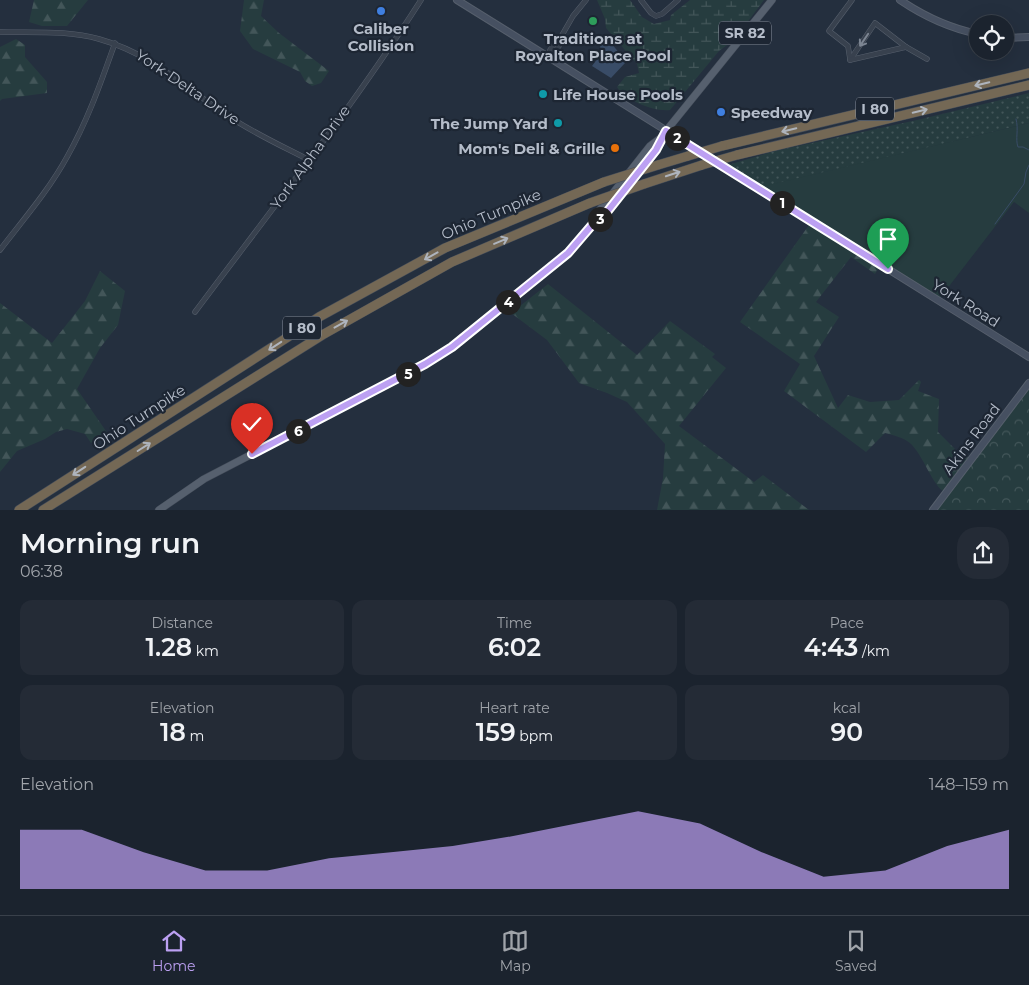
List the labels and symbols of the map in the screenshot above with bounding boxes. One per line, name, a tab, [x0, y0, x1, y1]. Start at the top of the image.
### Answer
marker: Caliber Collision	[375, 5, 387, 17]
marker: Traditions at Royalton Place Pool	[587, 15, 599, 27]
place label: Caliber Collision	[348, 19, 414, 55]
road number: SR 82	[719, 22, 771, 44]
place label: Traditions at Royalton Place Pool	[515, 29, 671, 65]
one-way arrow	[859, 33, 869, 47]
street label: York-Delta Drive	[132, 45, 244, 129]
one-way arrow	[974, 80, 990, 89]
place label: Life House Pools	[553, 85, 683, 104]
marker: Life House Pools	[537, 88, 549, 100]
road number: I 80	[856, 98, 894, 120]
street label: York Alpha Drive	[266, 101, 354, 213]
place label: Speedway	[731, 103, 813, 122]
marker: Speedway	[715, 106, 727, 118]
one-way arrow	[912, 106, 928, 115]
place label: The Jump Yard	[431, 114, 548, 133]
marker: The Jump Yard	[552, 117, 564, 129]
pin: 2	[664, 126, 690, 150]
one-way arrow	[782, 126, 798, 135]
place label: Mom's Deli & Grille	[458, 139, 605, 158]
marker: Mom's Deli & Grille	[609, 142, 621, 154]
one-way arrow	[665, 169, 681, 179]
street label: Ohio Turnpike	[438, 184, 544, 244]
pin: 1	[770, 190, 794, 216]
pin: 3	[588, 206, 612, 232]
pin	[867, 218, 909, 269]
one-way arrow	[493, 235, 508, 245]
one-way arrow	[424, 251, 438, 261]
street label: York Road	[929, 275, 1003, 331]
pin: 4	[496, 290, 520, 314]
road number: I 80	[283, 316, 321, 339]
one-way arrow	[334, 319, 349, 329]
one-way arrow	[268, 341, 282, 351]
pin: 5	[396, 362, 420, 386]
street label: Ohio Turnpike	[89, 380, 189, 454]
street label: Akins Road	[938, 400, 1004, 478]
pin	[231, 403, 273, 454]
pin: 6	[286, 418, 310, 444]
one-way arrow	[137, 441, 151, 452]
one-way arrow	[73, 467, 87, 477]

